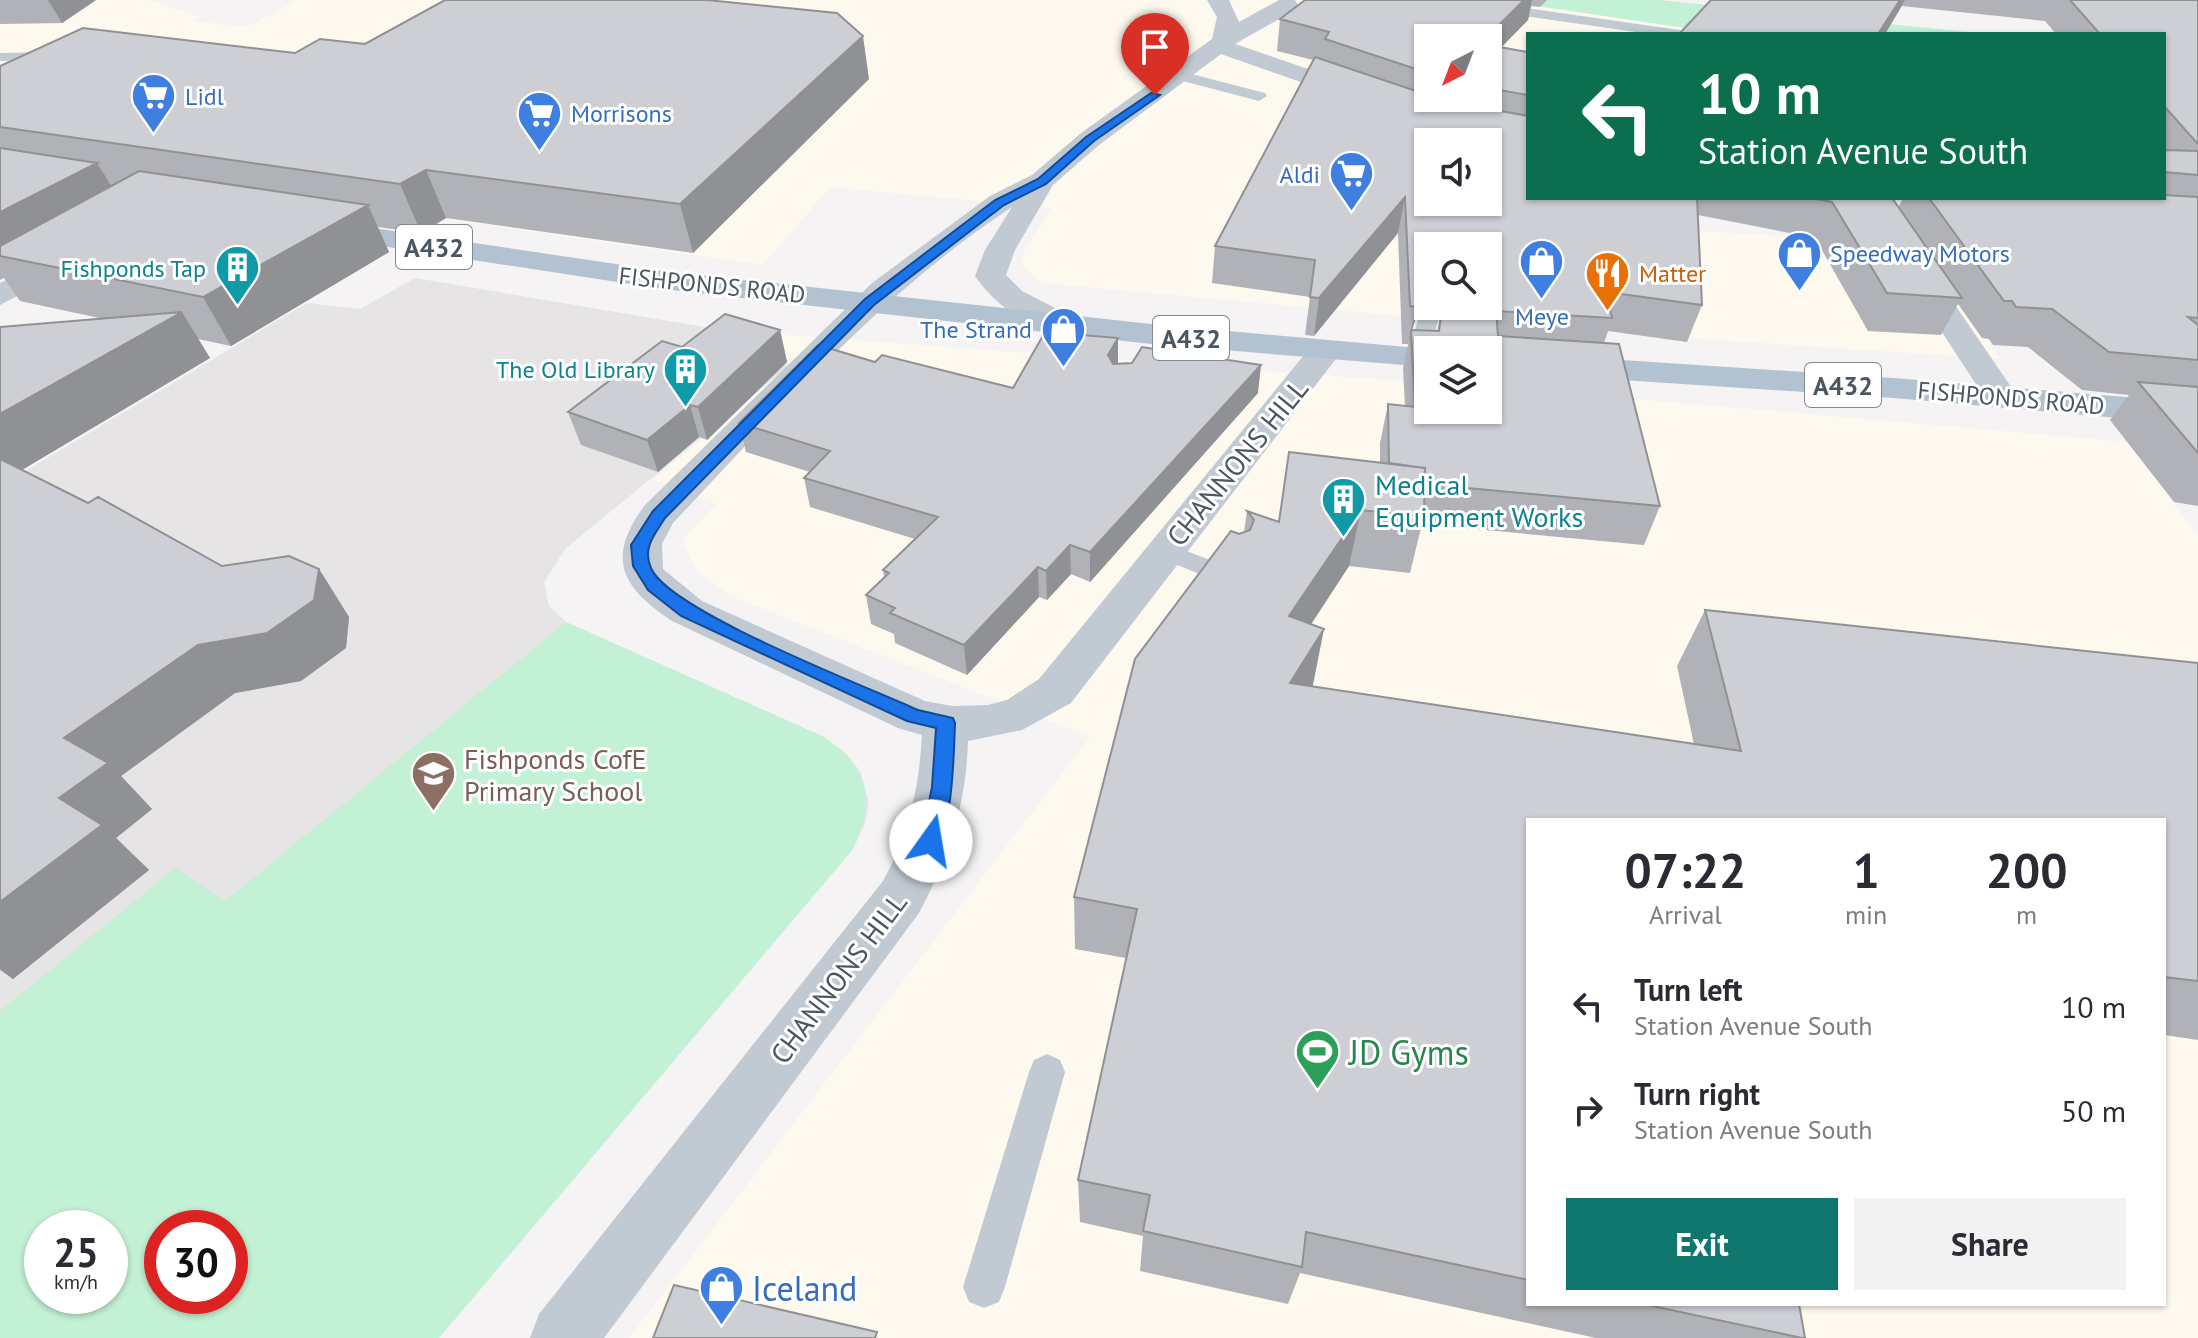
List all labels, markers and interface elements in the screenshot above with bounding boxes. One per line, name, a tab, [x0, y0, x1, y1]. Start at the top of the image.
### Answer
pin	[1121, 13, 1189, 95]
north arrow	[1414, 24, 1502, 112]
map controls	[1414, 24, 1502, 424]
icon: arrive	[1133, 25, 1177, 69]
text: 10 m	[1698, 57, 1821, 129]
icon: left	[1566, 64, 1670, 168]
supermarket icon: Lidl	[130, 72, 178, 135]
place label: Lidl	[185, 81, 224, 112]
supermarket icon: Morrisons	[516, 89, 564, 152]
place label: Morrisons	[571, 98, 672, 129]
text: Station Avenue South	[1698, 127, 2028, 174]
button: sound	[1414, 128, 1502, 216]
supermarket icon: Aldi	[1327, 150, 1375, 213]
place label: Aldi	[1280, 159, 1320, 190]
road number: A432	[396, 225, 472, 269]
shop icon: Speedway Motors	[1775, 229, 1823, 292]
button: search	[1414, 232, 1502, 320]
shop icon: Meye	[1518, 238, 1566, 301]
place label: Speedway Motors	[1830, 238, 2010, 269]
building icon: Fishponds Tap	[213, 244, 261, 307]
restaurant icon: Matter	[1584, 249, 1632, 312]
place label: Fishponds Tap	[61, 253, 206, 284]
place label: Matter	[1639, 258, 1706, 289]
street label: FISHPONDS ROAD	[617, 260, 807, 310]
place label: Meye	[1515, 301, 1569, 332]
shop icon: The Strand	[1039, 305, 1087, 368]
place label: The Strand	[920, 314, 1032, 345]
road number: A432	[1153, 316, 1229, 360]
button: layers	[1414, 336, 1502, 424]
building icon: The Old Library	[662, 345, 710, 408]
place label: The Old Library	[496, 354, 655, 385]
road number: A432	[1805, 363, 1881, 407]
street label: CHANNONS HILL	[1158, 371, 1316, 553]
street label: FISHPONDS ROAD	[1916, 374, 2106, 422]
place label: Medical Equipment Works	[1375, 466, 1583, 535]
building icon: Medical Equipment Works	[1320, 476, 1368, 539]
place label: Fishponds CofE Primary School	[464, 740, 647, 809]
school or university icon: Fishponds CofE Primary School	[409, 750, 457, 813]
position arrow	[889, 799, 973, 883]
text: 07:22	[1625, 839, 1746, 901]
text: 1	[1852, 839, 1880, 901]
text: 200	[1986, 839, 2067, 901]
street label: CHANNONS HILL	[761, 885, 915, 1071]
text: Arrival	[1649, 898, 1722, 931]
text: min	[1845, 898, 1887, 931]
text: m	[2016, 898, 2037, 931]
text: Turn left	[1634, 970, 1742, 1009]
icon: left	[1566, 984, 1610, 1028]
text: 10 m	[2061, 987, 2126, 1026]
text: Station Avenue South	[1634, 1009, 1873, 1042]
sports icon: JD Gyms	[1294, 1028, 1342, 1091]
place label: JD Gyms	[1347, 1030, 1469, 1074]
text: Turn right	[1634, 1074, 1760, 1113]
icon: right	[1566, 1088, 1610, 1132]
text: 50 m	[2061, 1091, 2126, 1130]
text: Station Avenue South	[1634, 1113, 1873, 1146]
button: Exit	[1566, 1198, 1838, 1290]
button: Share	[1854, 1198, 2126, 1290]
speed limit sign: 30	[144, 1210, 248, 1314]
text: 25	[53, 1226, 99, 1278]
shop icon: Iceland	[697, 1264, 745, 1327]
place label: Iceland	[752, 1266, 857, 1310]
text: km/h	[54, 1269, 98, 1295]

